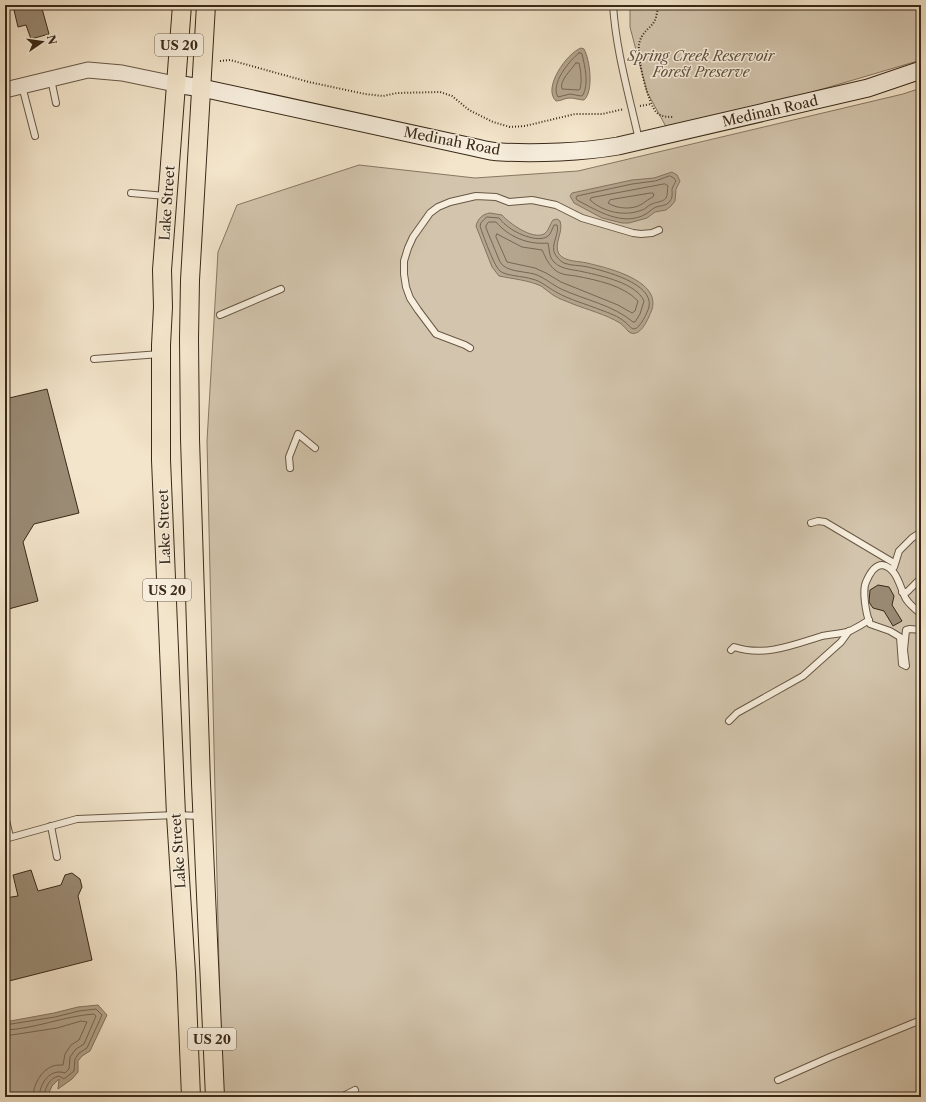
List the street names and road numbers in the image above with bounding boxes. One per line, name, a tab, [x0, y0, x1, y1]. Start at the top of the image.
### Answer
road number: US 20	[155, 34, 203, 56]
street label: Medinah Road	[720, 91, 820, 131]
street label: Medinah Road	[402, 123, 502, 159]
street label: Lake Street	[155, 165, 179, 241]
street label: Lake Street	[154, 489, 174, 565]
road number: US 20	[143, 579, 191, 601]
street label: Lake Street	[166, 813, 190, 889]
road number: US 20	[188, 1028, 236, 1050]

